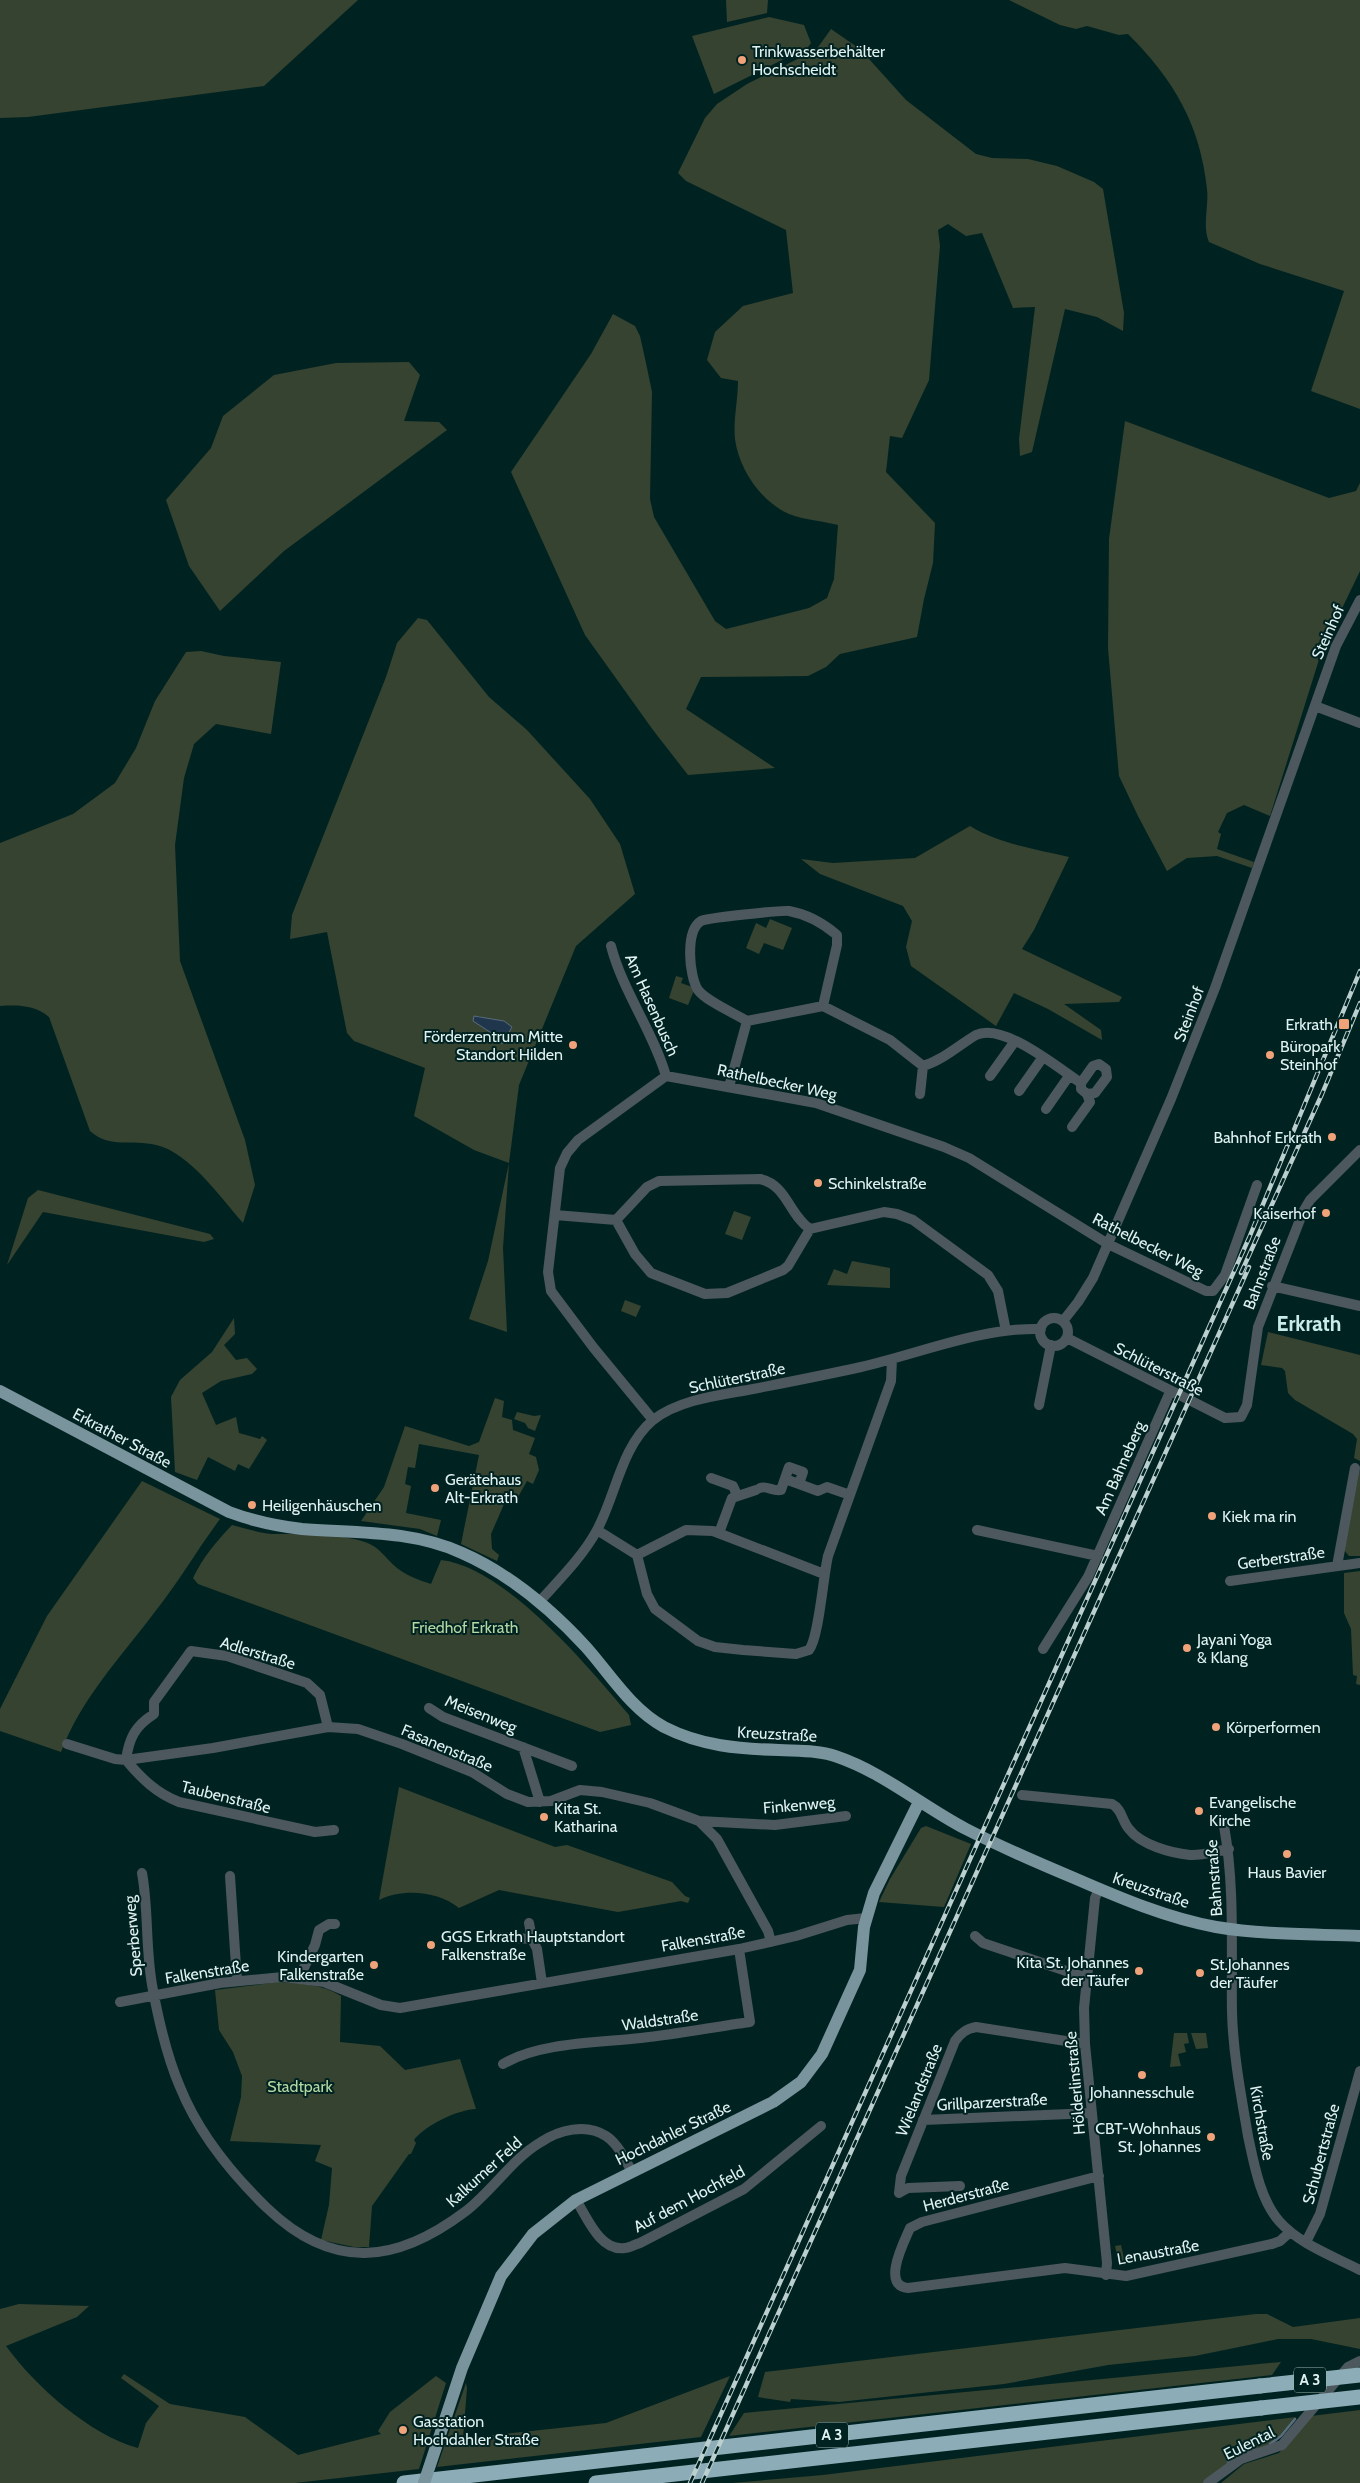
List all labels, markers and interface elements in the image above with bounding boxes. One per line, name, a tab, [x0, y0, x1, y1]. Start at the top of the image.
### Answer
place label: Trinkwasserbehälter Hochscheidt	[752, 42, 886, 79]
marker: Trinkwasserbehälter Hochscheidt	[736, 54, 748, 66]
street label: Steinhof	[1308, 601, 1349, 662]
street label: Am Hasenbusch	[621, 951, 683, 1059]
street label: Steinhof	[1170, 983, 1208, 1044]
place label: Erkrath	[1286, 1015, 1333, 1034]
marker: Erkrath	[1337, 1017, 1351, 1031]
place label: Förderzentrum Mitte Standort Hilden	[424, 1027, 563, 1064]
place label: Büropark Steinhof	[1280, 1037, 1341, 1074]
marker: Förderzentrum Mitte Standort Hilden	[567, 1039, 579, 1051]
marker: Büropark Steinhof	[1264, 1049, 1276, 1061]
street label: Rathelbecker Weg	[715, 1060, 840, 1104]
place label: Bahnhof Erkrath	[1213, 1128, 1322, 1147]
marker: Bahnhof Erkrath	[1326, 1131, 1338, 1143]
place label: Schinkelstraße	[828, 1174, 926, 1193]
marker: Schinkelstraße	[812, 1177, 824, 1189]
place label: Kaiserhof	[1253, 1204, 1317, 1223]
marker: Kaiserhof	[1320, 1207, 1332, 1219]
street label: Rathelbecker Weg	[1089, 1209, 1207, 1282]
street label: Bahnstraße	[1239, 1234, 1285, 1312]
district label: Erkrath	[1277, 1311, 1341, 1336]
street label: Schlüterstraße	[1111, 1338, 1207, 1400]
street label: Schlüterstraße	[687, 1359, 787, 1397]
street label: Erkrather Straße	[70, 1404, 174, 1472]
street label: Am Bahneberg	[1091, 1417, 1150, 1518]
place label: Gerätehaus Alt-Erkrath	[445, 1470, 522, 1507]
marker: Gerätehaus Alt-Erkrath	[429, 1482, 441, 1494]
place label: Heiligenhäuschen	[262, 1496, 381, 1515]
marker: Heiligenhäuschen	[246, 1499, 258, 1511]
place label: Kiek ma rin	[1222, 1507, 1297, 1526]
marker: Kiek ma rin	[1206, 1510, 1218, 1522]
street label: Gerberstraße	[1236, 1542, 1326, 1574]
park label: Friedhof Erkrath	[412, 1618, 518, 1637]
place label: Jayani Yoga & Klang	[1196, 1630, 1272, 1667]
street label: Adlerstraße	[218, 1633, 298, 1673]
marker: Jayani Yoga & Klang	[1181, 1642, 1193, 1654]
street label: Meisenweg	[442, 1691, 521, 1737]
place label: Körperformen	[1226, 1718, 1321, 1737]
street label: Fasanenstraße	[398, 1720, 496, 1776]
marker: Körperformen	[1210, 1721, 1222, 1733]
street label: Kreuzstraße	[737, 1722, 817, 1746]
street label: Taubenstraße	[179, 1777, 273, 1817]
street label: Finkenweg	[762, 1792, 837, 1818]
place label: Evangelische Kirche	[1209, 1793, 1296, 1830]
place label: Kita St. Katharina	[554, 1799, 618, 1836]
marker: Evangelische Kirche	[1193, 1805, 1205, 1817]
marker: Kita St. Katharina	[538, 1811, 550, 1823]
street label: Bahnstraße	[1202, 1839, 1226, 1917]
marker: Haus Bavier	[1281, 1848, 1293, 1860]
place label: Haus Bavier	[1248, 1863, 1327, 1882]
street label: Kreuzstraße	[1110, 1868, 1192, 1912]
street label: Sperberweg	[120, 1894, 146, 1977]
street label: Falkenstraße	[660, 1922, 746, 1956]
place label: GGS Erkrath Hauptstandort Falkenstraße	[441, 1927, 625, 1964]
marker: GGS Erkrath Hauptstandort Falkenstraße	[425, 1939, 437, 1951]
place label: Kindergarten Falkenstraße	[277, 1947, 364, 1984]
place label: Kita St. Johannes der Täufer	[1016, 1953, 1130, 1990]
place label: St.Johannes der Täufer	[1210, 1955, 1290, 1992]
street label: Falkenstraße	[164, 1956, 250, 1988]
marker: Kindergarten Falkenstraße	[368, 1959, 380, 1971]
marker: Kita St. Johannes der Täufer	[1133, 1965, 1145, 1977]
marker: St.Johannes der Täufer	[1194, 1967, 1206, 1979]
street label: Waldstraße	[621, 2005, 699, 2035]
street label: Hölderlinstraße	[1061, 2030, 1089, 2136]
street label: Wielandstraße	[892, 2041, 946, 2139]
marker: Johannesschule	[1136, 2069, 1148, 2081]
park label: Stadtpark	[267, 2077, 333, 2096]
place label: Johannesschule	[1089, 2083, 1194, 2102]
street label: Kirchstraße	[1246, 2084, 1278, 2162]
street label: Grillparzerstraße	[936, 2090, 1048, 2114]
street label: Hochdahler Straße	[612, 2097, 734, 2169]
street label: Schubertstraße	[1298, 2102, 1344, 2206]
place label: CBT-Wohnhaus St. Johannes	[1095, 2119, 1201, 2156]
marker: CBT-Wohnhaus St. Johannes	[1205, 2131, 1217, 2143]
street label: Kalkumer Feld	[442, 2133, 526, 2211]
street label: Auf dem Hochfeld	[630, 2162, 748, 2236]
street label: Herderstraße	[921, 2174, 1011, 2216]
street label: Lenaustraße	[1115, 2235, 1201, 2269]
road number: A 3	[1294, 2368, 1326, 2392]
place label: Gasstation Hochdahler Straße	[413, 2412, 539, 2449]
road number: A 3	[816, 2422, 848, 2448]
street label: Eulental	[1220, 2422, 1278, 2463]
marker: Gasstation Hochdahler Straße	[397, 2424, 409, 2436]

